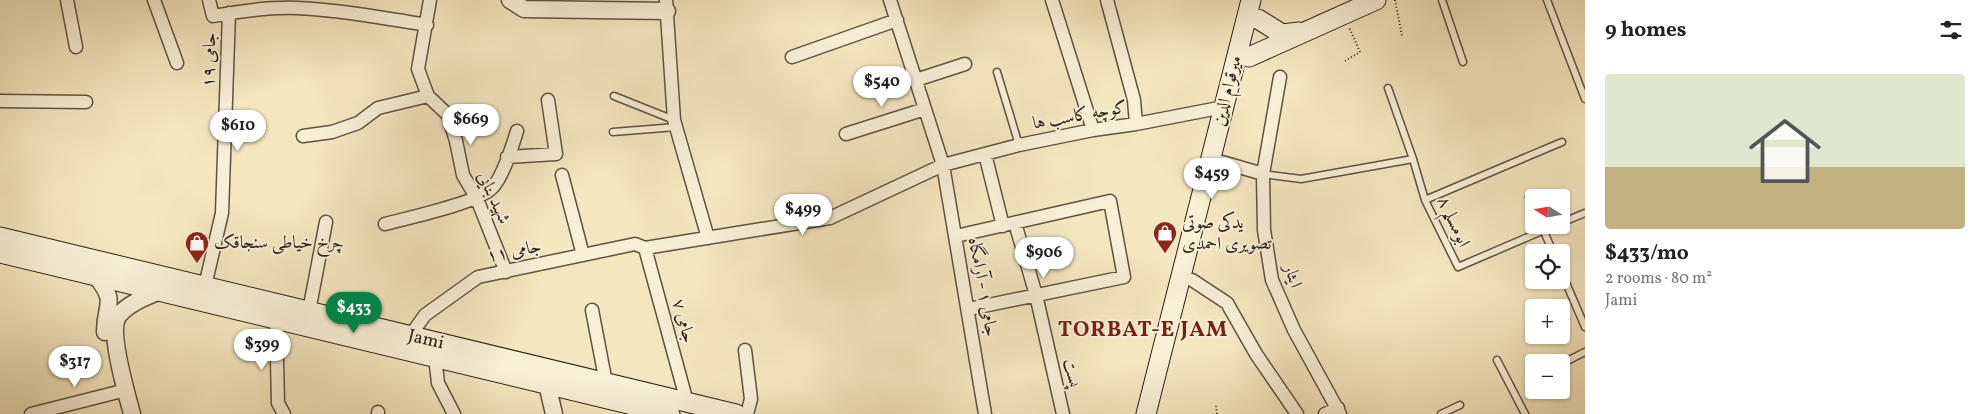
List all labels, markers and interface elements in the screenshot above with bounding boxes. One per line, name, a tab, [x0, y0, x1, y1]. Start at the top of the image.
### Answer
text: 9 homes	[1605, 16, 1686, 45]
icon: filters	[1937, 16, 1965, 44]
street label: جامی ۱۹	[197, 32, 223, 88]
street label: میرقوام الدین	[1207, 53, 1251, 129]
pin: $540	[852, 66, 912, 108]
text: $540	[864, 71, 900, 93]
street label: کوچه کاسب ها	[1031, 95, 1129, 137]
pin: $669	[441, 104, 501, 146]
icon: home	[1740, 106, 1830, 196]
text: $669	[453, 109, 489, 131]
pin: $610	[208, 110, 268, 152]
text: $610	[221, 115, 255, 137]
pin: $459	[1182, 158, 1242, 200]
text: $459	[1195, 163, 1229, 185]
street label: شهید بنایی	[470, 167, 516, 229]
north arrow	[1525, 189, 1570, 234]
map controls	[1525, 189, 1570, 399]
street label: ابومسلم ۸	[1427, 192, 1476, 253]
pin: $499	[773, 194, 833, 236]
text: $499	[785, 199, 821, 221]
place label: یدکی صوتی تصویری احمدی	[1182, 210, 1272, 257]
shop icon: یدکی صوتی تصویری احمدی	[1152, 220, 1178, 254]
shop icon: چرخ خیاطی سنجاقک	[184, 230, 210, 264]
place label: چرخ خیاطی سنجاقک	[214, 231, 344, 258]
street label: جامی ۱۱	[485, 234, 543, 270]
street label: جامی ۱ - آرامگاه	[961, 235, 1004, 339]
pin: $906	[1014, 236, 1074, 279]
text: $433/mo	[1605, 239, 1689, 268]
text: $906	[1026, 242, 1062, 264]
button: locate	[1525, 244, 1570, 289]
street label: ایثار	[1276, 259, 1308, 291]
text: 2 rooms · 80 m²	[1605, 268, 1712, 290]
text: Jami	[1605, 290, 1637, 312]
pin: $433	[324, 292, 384, 334]
street label: جامی ۷	[665, 296, 701, 346]
text: $433	[337, 297, 371, 319]
button: +	[1525, 299, 1570, 344]
district label: TORBAT-E JAM	[1058, 315, 1228, 346]
street label: Jami	[406, 324, 446, 356]
pin: $399	[232, 328, 292, 371]
text: $399	[245, 334, 279, 356]
pin: $317	[45, 346, 105, 388]
text: $317	[59, 351, 91, 373]
button: −	[1525, 354, 1570, 399]
street label: پست	[1056, 356, 1087, 391]

